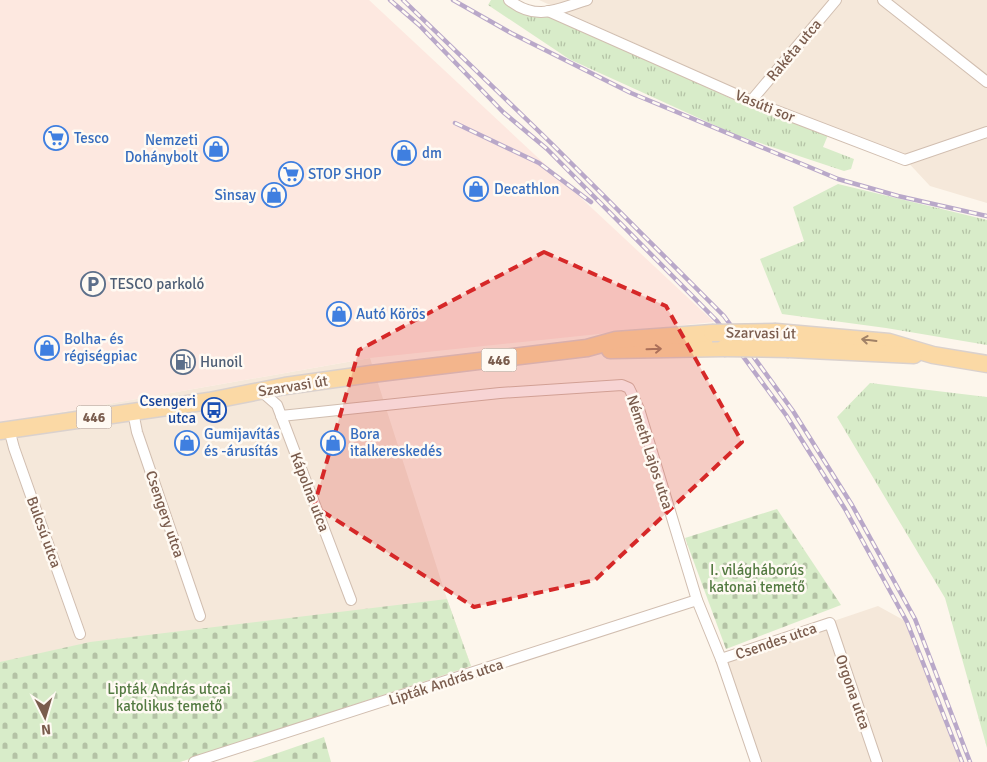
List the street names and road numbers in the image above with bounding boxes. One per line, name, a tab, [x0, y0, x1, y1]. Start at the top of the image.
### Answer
street label: Rakéta utca	[763, 15, 825, 85]
street label: Vasúti sor	[732, 86, 798, 126]
street label: Szarvasi út	[726, 323, 796, 343]
road number: 446	[482, 348, 516, 372]
street label: Szarvasi út	[257, 372, 329, 400]
street label: Németh Lajos utca	[623, 393, 677, 511]
road number: 446	[76, 406, 112, 428]
street label: Kápolna utca	[287, 450, 333, 534]
street label: Csengery utca	[142, 468, 188, 560]
street label: Bulcsú utca	[23, 494, 65, 570]
street label: Csendes utca	[733, 619, 819, 663]
street label: Orgona utca	[832, 652, 874, 732]
street label: Lipták András utca	[386, 655, 506, 709]

